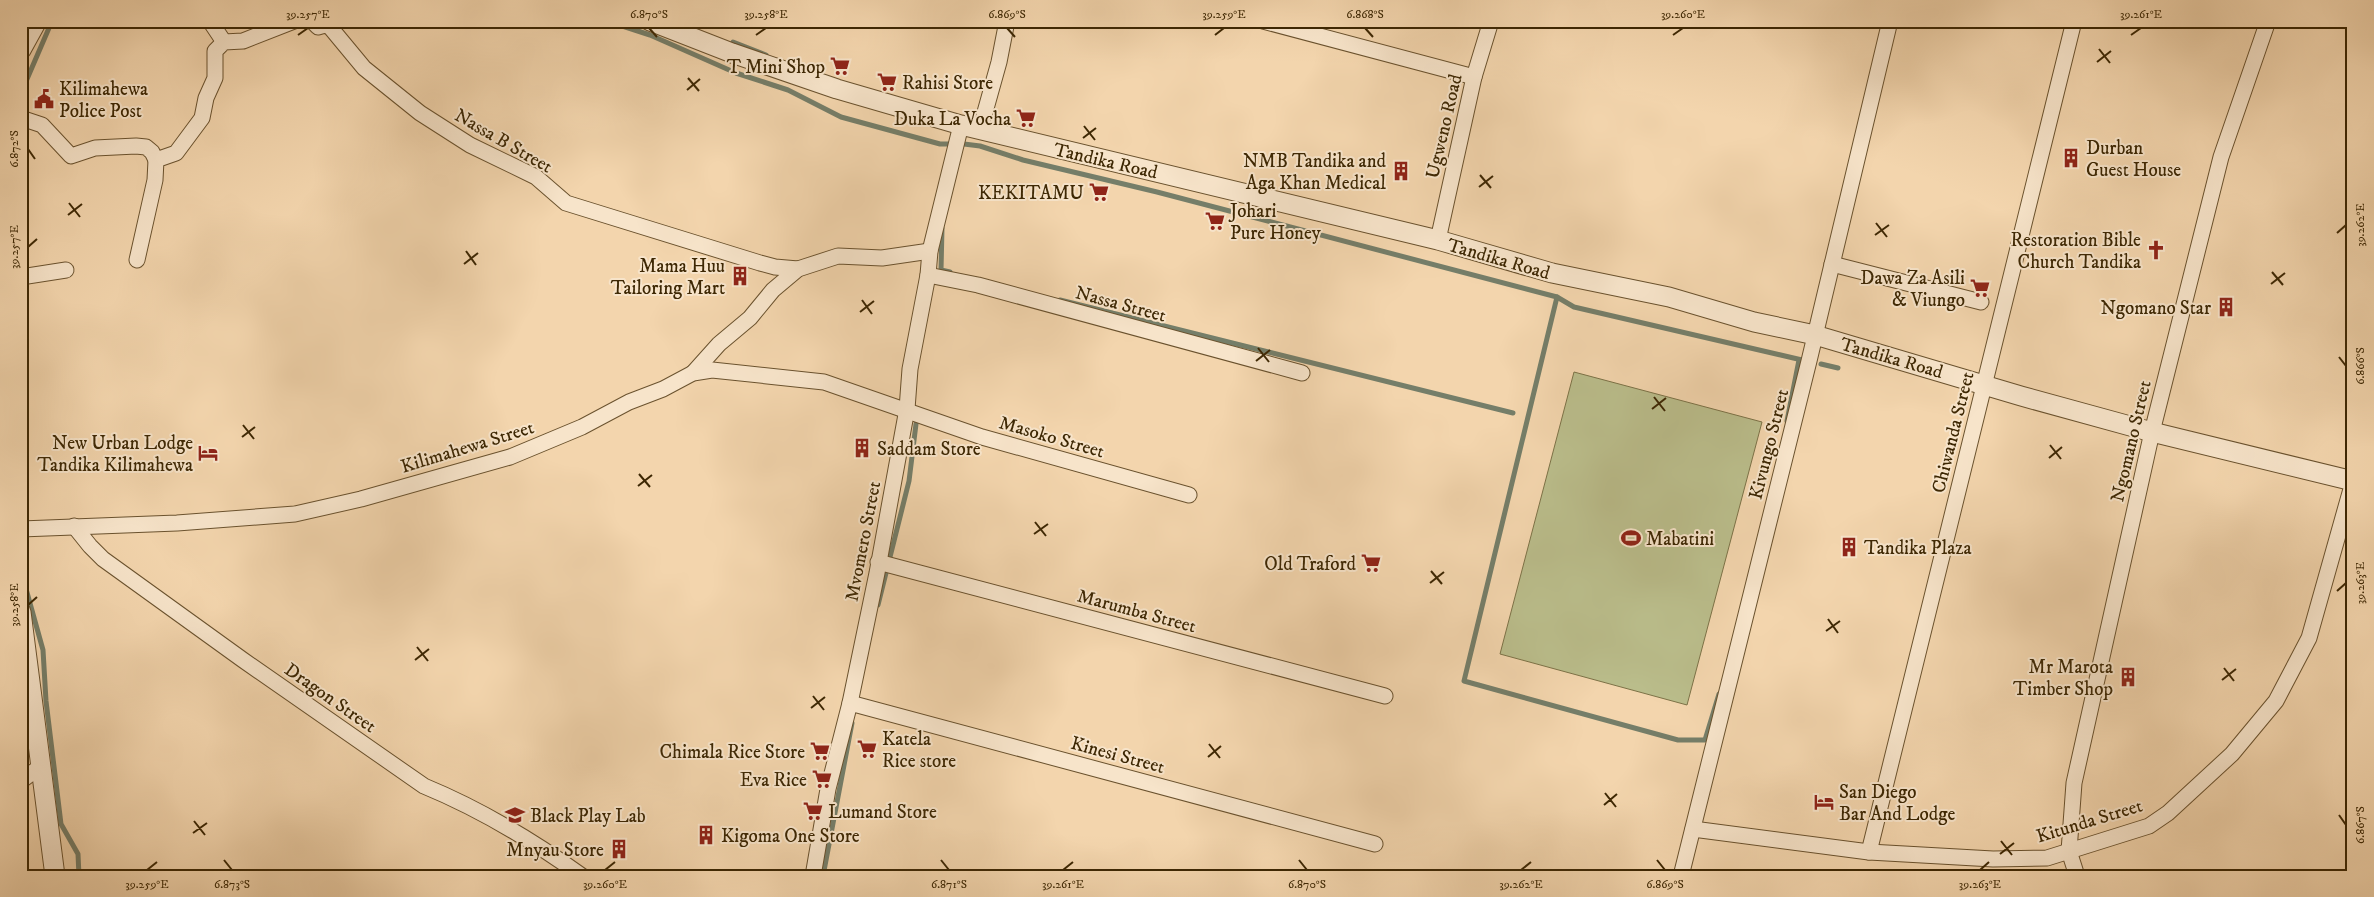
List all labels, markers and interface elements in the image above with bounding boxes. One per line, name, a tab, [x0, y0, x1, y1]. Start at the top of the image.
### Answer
text: 39.257°E	[286, 7, 330, 22]
text: 6.870°S	[630, 7, 668, 22]
text: 39.258°E	[744, 7, 788, 22]
text: 6.869°S	[988, 7, 1026, 22]
text: 39.259°E	[1202, 7, 1246, 22]
text: 6.868°S	[1346, 7, 1384, 22]
text: 39.260°E	[1661, 7, 1706, 22]
text: 39.261°E	[2120, 7, 2163, 22]
supermarket icon: T Mini Shop	[829, 55, 851, 77]
place label: T Mini Shop	[727, 56, 825, 79]
supermarket icon: Rahisi Store	[876, 71, 898, 93]
street label: Ugweno Road	[1421, 71, 1468, 181]
place label: Rahisi Store	[902, 72, 993, 95]
place label: Kilimahewa Police Post	[59, 78, 148, 123]
public building icon: Kilimahewa Police Post	[33, 88, 55, 110]
street label: Nassa B Street	[450, 104, 556, 179]
supermarket icon: Duka La Vocha	[1015, 107, 1037, 129]
place label: Duka La Vocha	[894, 108, 1011, 131]
text: 6.872°S	[7, 130, 22, 168]
place label: Durban Guest House	[2086, 137, 2181, 182]
street label: Tandika Road	[1051, 138, 1160, 185]
building icon: Durban Guest House	[2060, 147, 2082, 169]
place label: NMB Tandika and Aga Khan Medical	[1243, 150, 1387, 195]
building icon: NMB Tandika and Aga Khan Medical	[1390, 160, 1412, 182]
supermarket icon: KEKITAMU	[1088, 181, 1110, 203]
place label: KEKITAMU	[978, 182, 1084, 205]
place label: Johari Pure Honey	[1228, 200, 1322, 245]
text: 39.262°E	[2353, 203, 2368, 247]
supermarket icon: Johari Pure Honey	[1204, 210, 1226, 232]
text: 39.257°E	[7, 225, 22, 269]
place label: Restoration Bible Church Tandika	[2010, 229, 2141, 274]
street label: Tandika Road	[1445, 234, 1553, 285]
church icon: Restoration Bible Church Tandika	[2145, 239, 2167, 261]
place label: Mama Huu Tailoring Mart	[611, 255, 725, 300]
building icon: Mama Huu Tailoring Mart	[729, 265, 751, 287]
place label: Dawa Za Asili & Viungo	[1860, 267, 1965, 312]
supermarket icon: Dawa Za Asili & Viungo	[1969, 277, 1991, 299]
street label: Nassa Street	[1073, 281, 1169, 328]
building icon: Ngomano Star	[2215, 296, 2237, 318]
place label: Ngomano Star	[2101, 297, 2211, 320]
street label: Tandika Road	[1838, 333, 1946, 384]
text: 6.866°S	[2353, 347, 2368, 385]
street label: Chiwanda Street	[1927, 369, 1980, 495]
street label: Ngomano Street	[2106, 378, 2157, 504]
street label: Kivungo Street	[1745, 387, 1794, 502]
street label: Masoko Street	[996, 411, 1107, 463]
street label: Kilimahewa Street	[398, 416, 537, 479]
place label: New Urban Lodge Tandika Kilimahewa	[37, 432, 193, 477]
building icon: Saddam Store	[851, 437, 873, 459]
place label: Saddam Store	[877, 438, 981, 461]
hotel icon: New Urban Lodge Tandika Kilimahewa	[197, 442, 219, 464]
street label: Mvomero Street	[841, 479, 886, 603]
sports icon: Mabatini	[1620, 527, 1642, 549]
place label: Mabatini	[1646, 528, 1714, 551]
building icon: Tandika Plaza	[1838, 536, 1860, 558]
place label: Tandika Plaza	[1864, 537, 1972, 560]
supermarket icon: Old Traford	[1360, 552, 1382, 574]
place label: Old Traford	[1264, 553, 1357, 576]
text: 39.263°E	[2353, 561, 2368, 604]
text: 39.258°E	[7, 583, 22, 627]
street label: Marumba Street	[1075, 585, 1198, 638]
place label: Mr Marota Timber Shop	[2013, 656, 2113, 701]
street label: Dragon Street	[280, 658, 380, 738]
building icon: Mr Marota Timber Shop	[2117, 666, 2139, 688]
place label: Katela Rice store	[882, 728, 956, 773]
street label: Kinesi Street	[1068, 732, 1167, 779]
supermarket icon: Katela Rice store	[856, 738, 878, 760]
supermarket icon: Chimala Rice Store	[809, 740, 831, 762]
place label: Chimala Rice Store	[659, 741, 805, 764]
supermarket icon: Eva Rice	[811, 768, 833, 790]
place label: Eva Rice	[740, 769, 807, 792]
place label: San Diego Bar And Lodge	[1839, 781, 1955, 826]
hotel icon: San Diego Bar And Lodge	[1813, 791, 1835, 813]
street label: Kitunda Street	[2034, 794, 2145, 848]
supermarket icon: Lumand Store	[802, 800, 824, 822]
place label: Lumand Store	[828, 801, 937, 824]
school or university icon: Black Play Lab	[504, 804, 526, 826]
place label: Black Play Lab	[530, 805, 646, 828]
text: 6.867°S	[2353, 806, 2368, 844]
building icon: Kigoma One Store	[695, 824, 717, 846]
place label: Kigoma One Store	[721, 825, 860, 848]
building icon: Mnyau Store	[608, 838, 630, 860]
place label: Mnyau Store	[506, 839, 604, 862]
text: 39.259°E	[125, 877, 169, 892]
text: 6.873°S	[214, 877, 250, 892]
text: 39.260°E	[583, 877, 628, 892]
text: 6.871°S	[931, 877, 967, 892]
text: 39.261°E	[1042, 877, 1085, 892]
text: 6.870°S	[1288, 877, 1326, 892]
text: 39.262°E	[1499, 877, 1543, 892]
text: 6.869°S	[1646, 877, 1684, 892]
text: 39.263°E	[1959, 877, 2002, 892]

